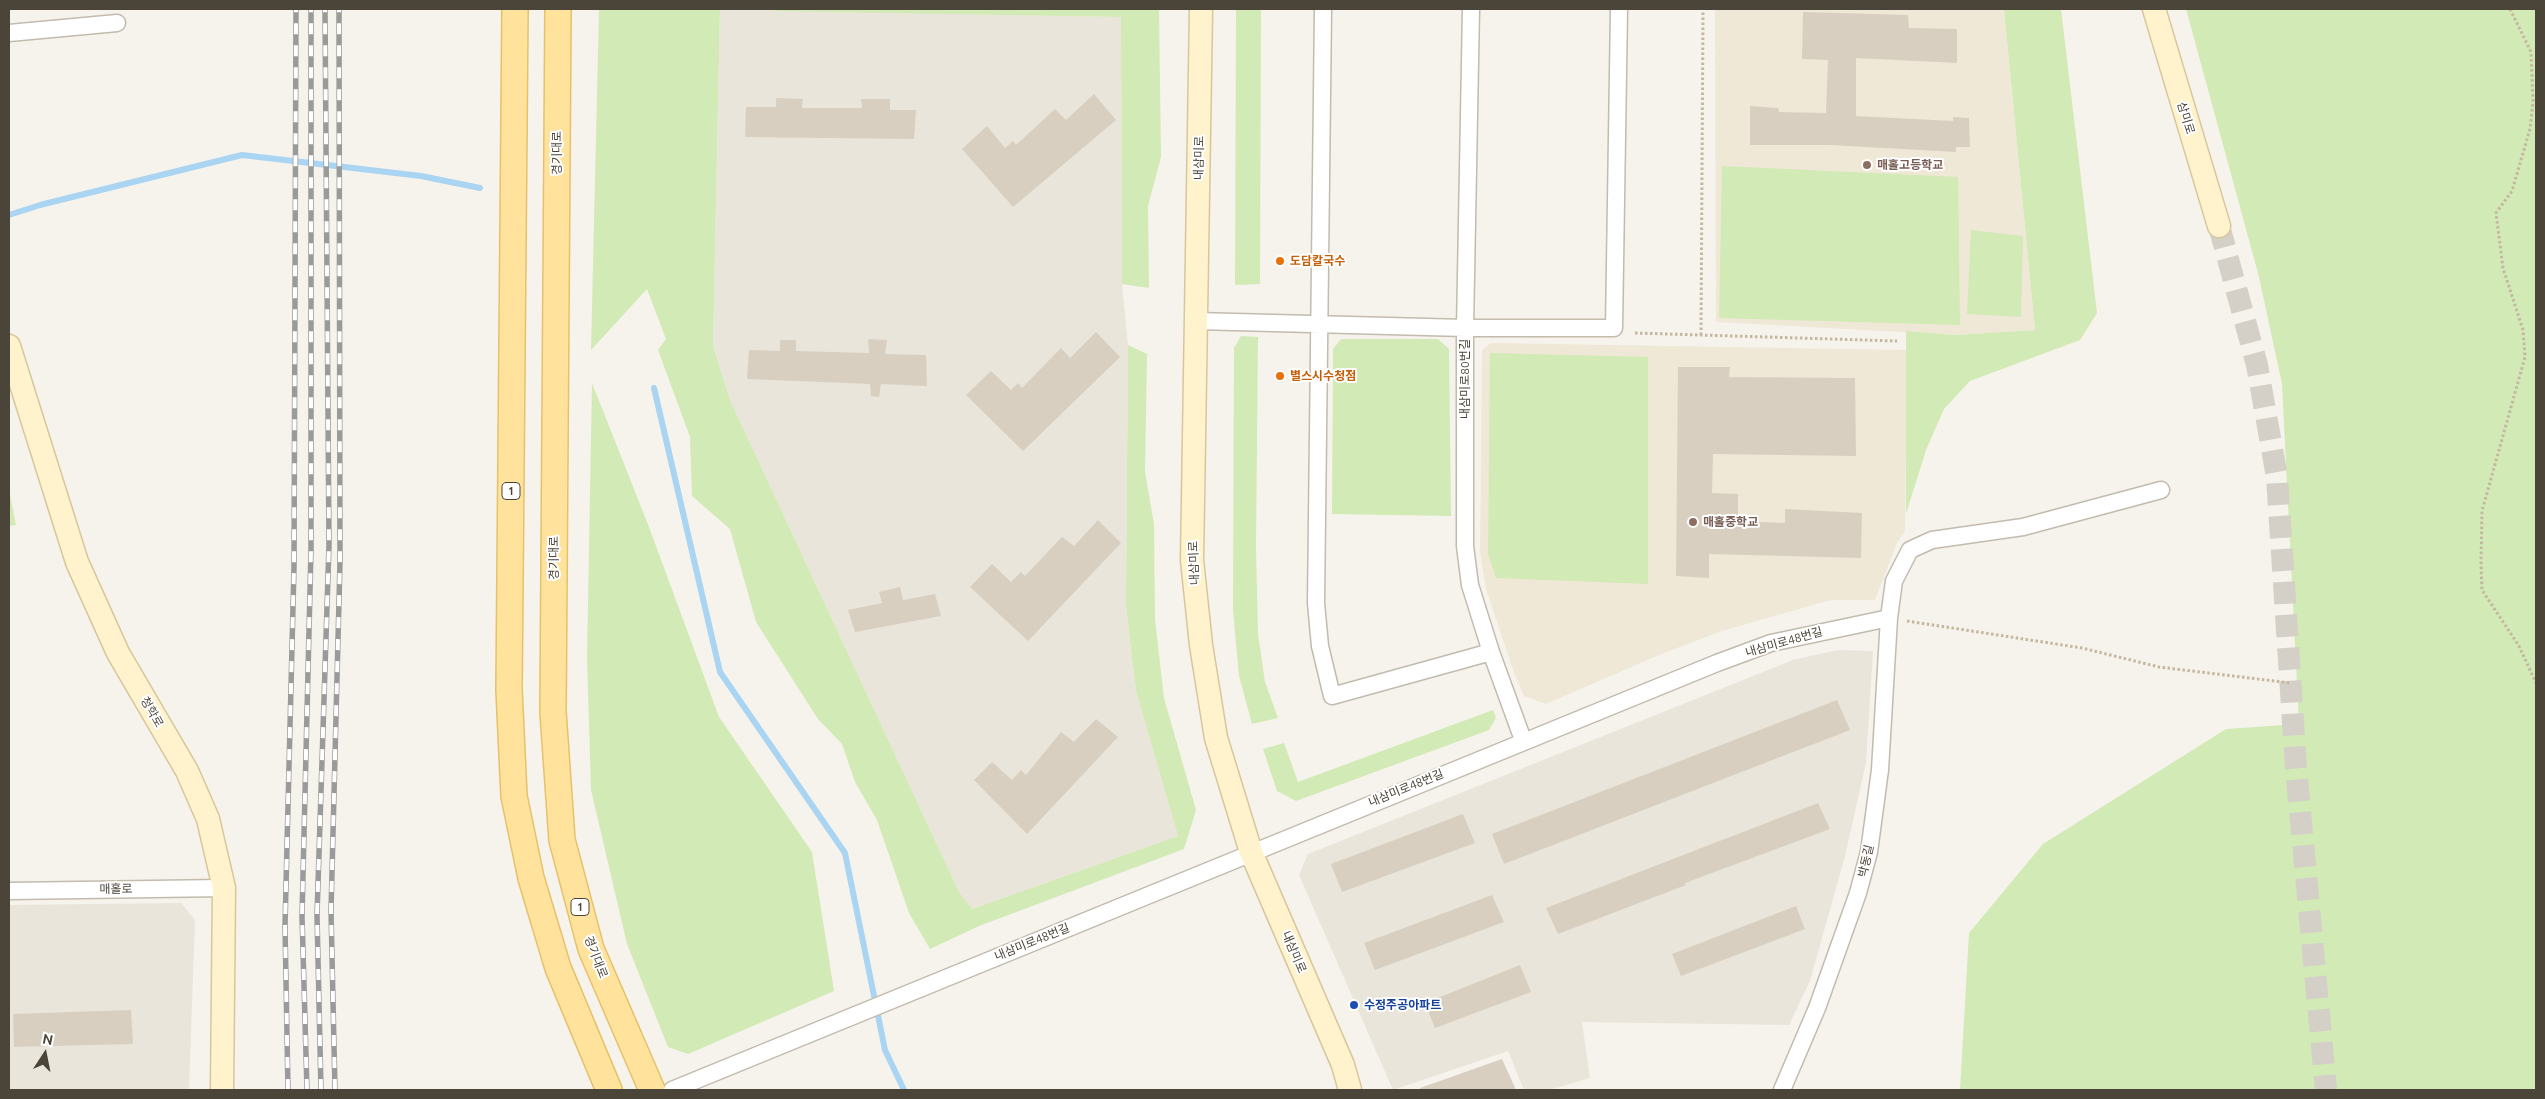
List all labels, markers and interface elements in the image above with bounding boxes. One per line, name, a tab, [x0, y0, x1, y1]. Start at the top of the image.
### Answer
street label: 삼미로	[2174, 100, 2198, 136]
street label: 경기대로	[550, 131, 564, 175]
street label: 내삼미로	[1191, 136, 1207, 180]
place label: 매홀고등학교	[1877, 158, 1943, 172]
marker: 매홀고등학교	[1861, 159, 1873, 171]
place label: 도담칼국수	[1290, 254, 1345, 268]
marker: 도담칼국수	[1274, 255, 1286, 267]
street label: 내삼미로80번길	[1458, 339, 1472, 419]
place label: 별스시수청점	[1290, 369, 1356, 383]
marker: 별스시수청점	[1274, 370, 1286, 382]
road number: 1	[502, 482, 520, 500]
place label: 매홀중학교	[1703, 515, 1758, 529]
marker: 매홀중학교	[1687, 516, 1699, 528]
street label: 경기대로	[547, 536, 561, 580]
street label: 내삼미로	[1186, 541, 1202, 585]
street label: 내삼미로48번길	[1744, 624, 1824, 660]
street label: 청학로	[137, 694, 167, 730]
street label: 내삼미로48번길	[1366, 766, 1446, 810]
street label: 박동길	[1855, 843, 1877, 879]
street label: 매홀로	[99, 882, 133, 896]
road number: 1	[571, 899, 589, 916]
street label: 내삼미로48번길	[992, 920, 1072, 964]
street label: 내삼미로	[1279, 929, 1309, 975]
street label: 경기대로	[581, 934, 611, 980]
place label: 수정주공아파트	[1364, 998, 1441, 1012]
marker: 수정주공아파트	[1348, 999, 1360, 1011]
north arrow	[20, 1029, 70, 1079]
text: N	[41, 1030, 55, 1048]

